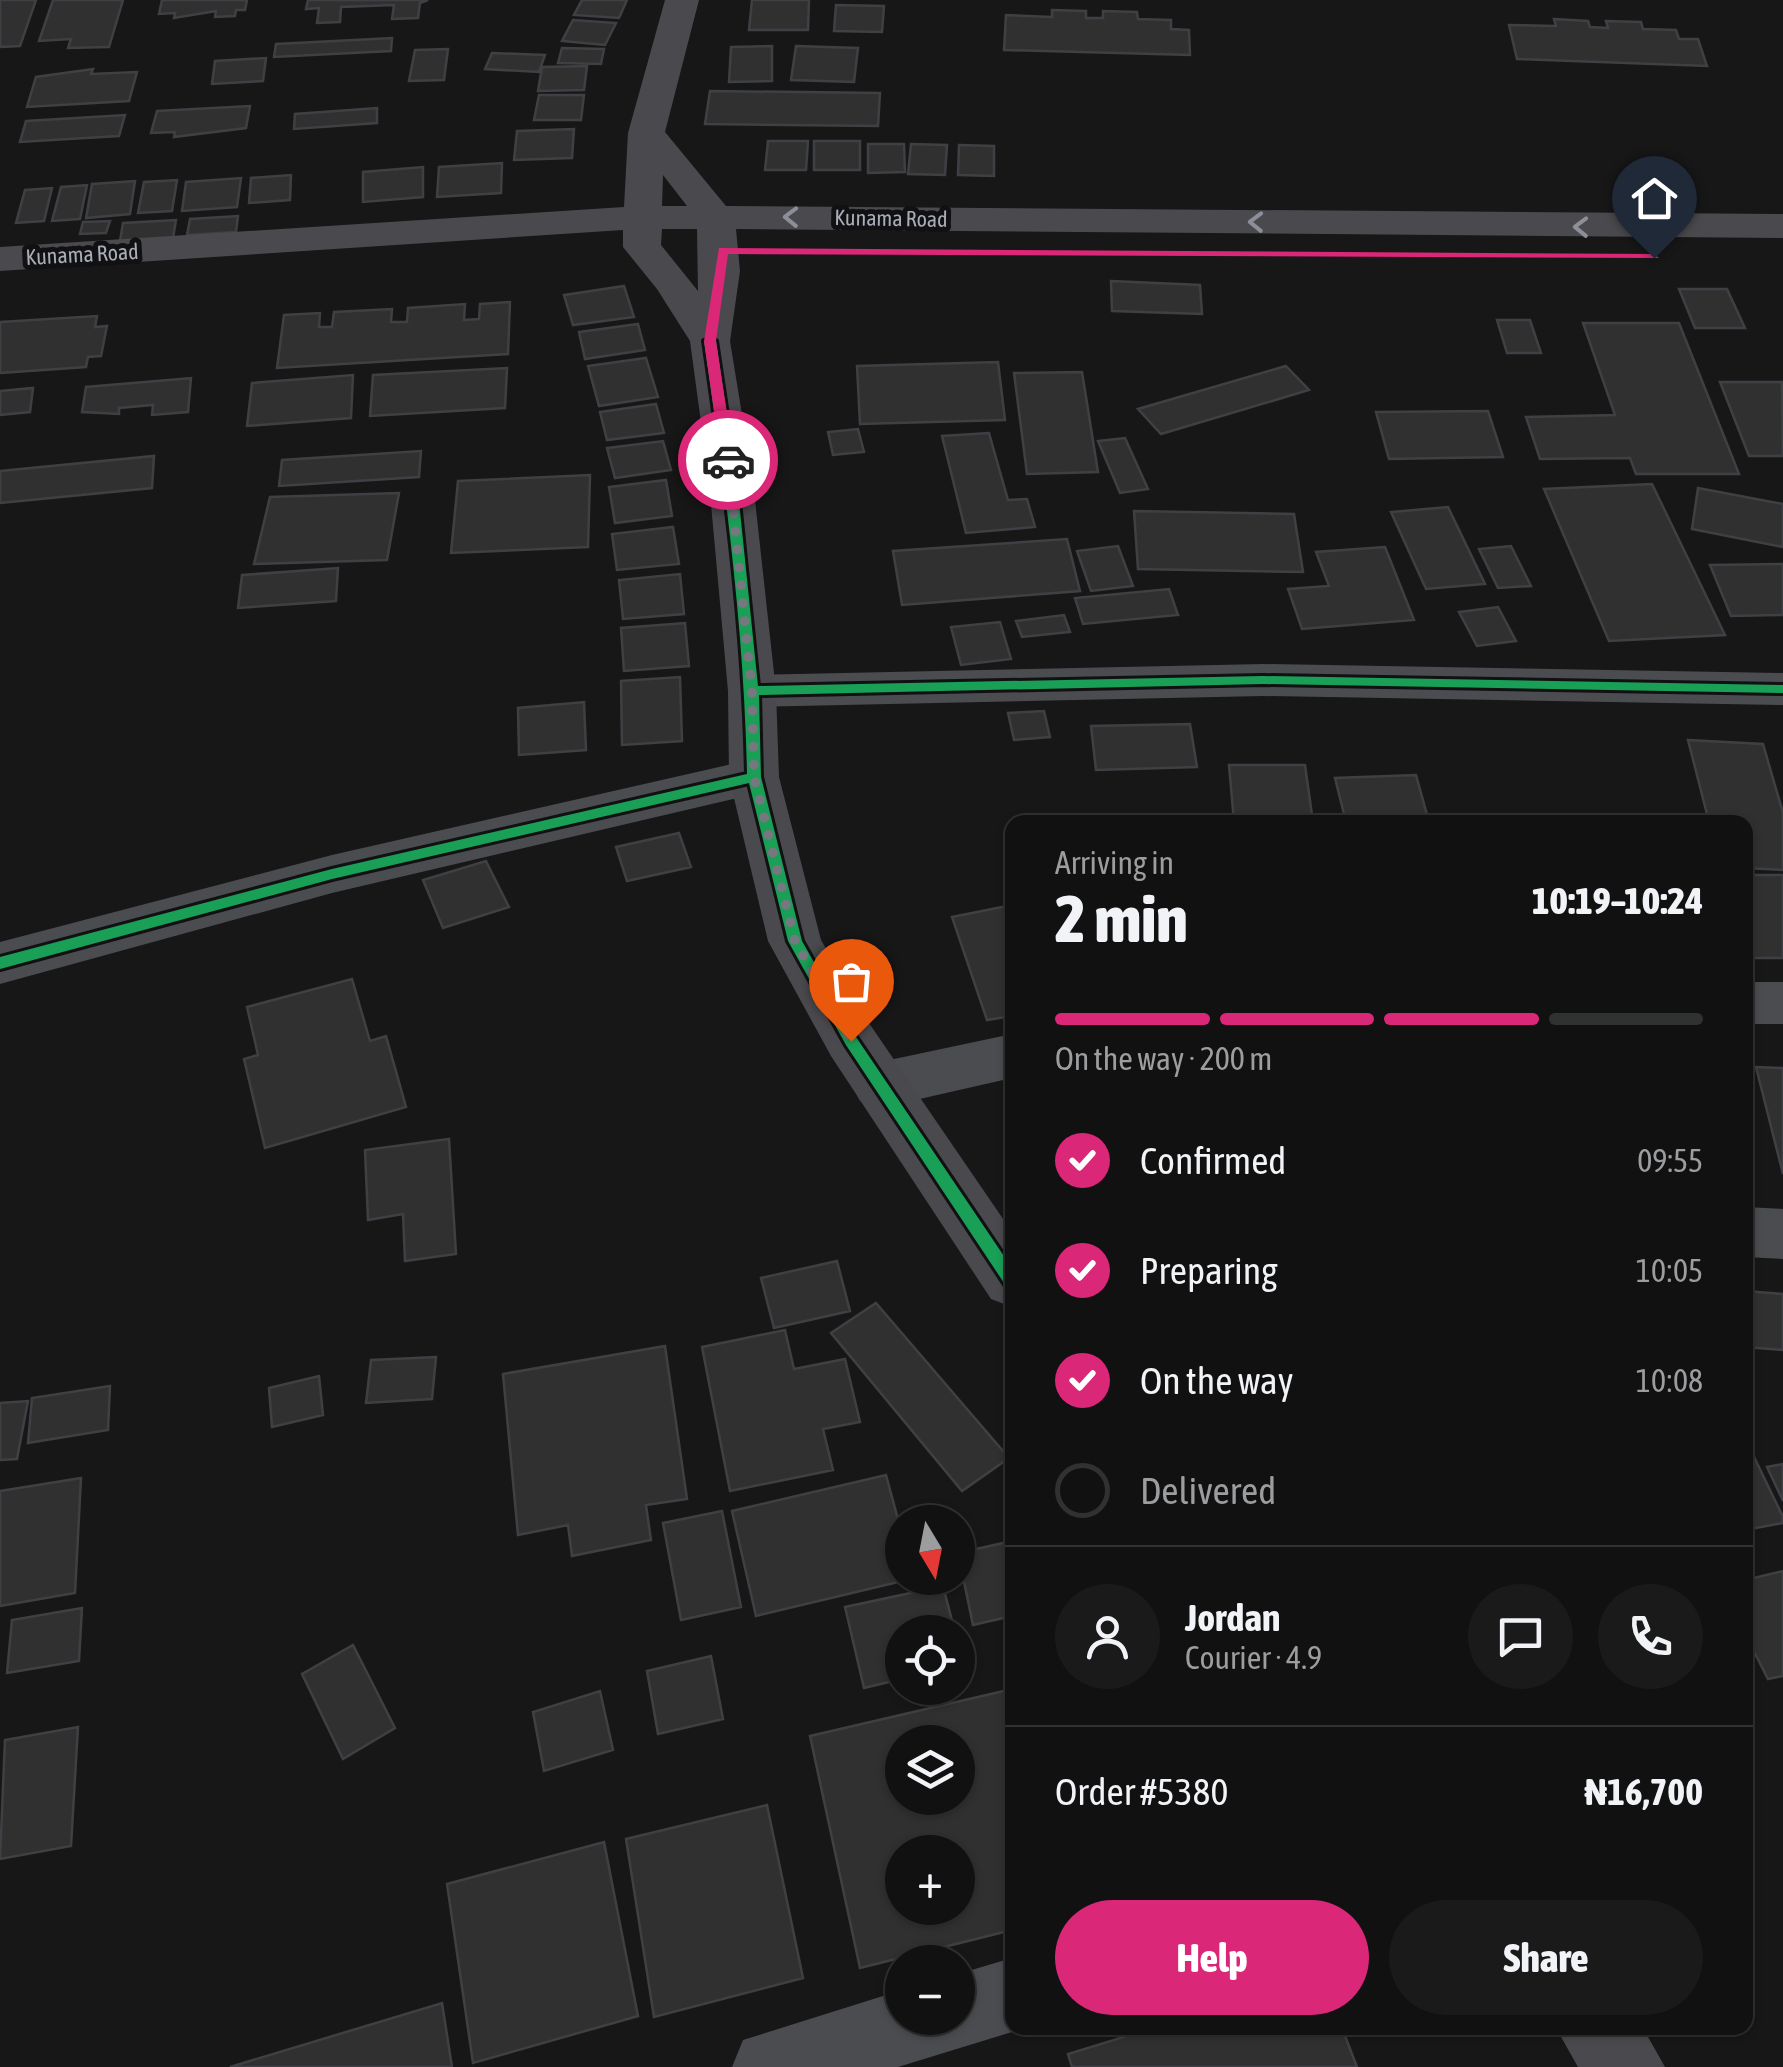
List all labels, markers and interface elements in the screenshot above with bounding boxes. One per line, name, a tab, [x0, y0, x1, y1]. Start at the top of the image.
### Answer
pin	[1612, 156, 1697, 259]
icon: home	[1627, 171, 1682, 226]
street label: Kunama Road	[834, 204, 948, 232]
one-way arrow	[782, 206, 798, 227]
one-way arrow	[1247, 212, 1263, 233]
one-way arrow	[1572, 216, 1588, 237]
street label: Kunama Road	[25, 238, 139, 270]
courier	[678, 410, 778, 510]
icon: car	[701, 433, 756, 488]
text: Arriving in	[1055, 844, 1174, 881]
text: 10:19–10:24	[1532, 879, 1703, 922]
text: 2 min	[1055, 881, 1188, 956]
pin	[809, 939, 894, 1042]
icon: bag	[824, 954, 879, 1009]
text: On the way · 200 m	[1055, 1040, 1272, 1077]
icon: check	[1055, 1133, 1110, 1188]
text: Confirmed	[1140, 1139, 1286, 1182]
text: 09:55	[1637, 1142, 1703, 1179]
icon: check	[1055, 1243, 1110, 1298]
text: Preparing	[1140, 1249, 1278, 1292]
text: 10:05	[1636, 1252, 1703, 1289]
icon: check	[1055, 1353, 1110, 1408]
text: On the way	[1140, 1359, 1293, 1402]
text: 10:08	[1636, 1362, 1703, 1399]
text: Delivered	[1140, 1469, 1276, 1512]
north arrow	[885, 1505, 975, 1595]
map controls	[885, 1505, 975, 2035]
button: person	[1055, 1584, 1160, 1689]
button: chat	[1468, 1584, 1573, 1689]
button: phone	[1598, 1584, 1703, 1689]
text: Jordan	[1185, 1596, 1280, 1639]
button: locate	[885, 1615, 975, 1705]
text: Courier · 4.9	[1185, 1639, 1322, 1676]
button: layers	[885, 1725, 975, 1815]
text: Order #5380	[1055, 1770, 1228, 1813]
text: ₦16,700	[1585, 1770, 1703, 1813]
button: +	[885, 1835, 975, 1925]
button: Help	[1055, 1900, 1369, 2015]
button: Share	[1389, 1900, 1703, 2015]
button: −	[885, 1945, 975, 2035]

